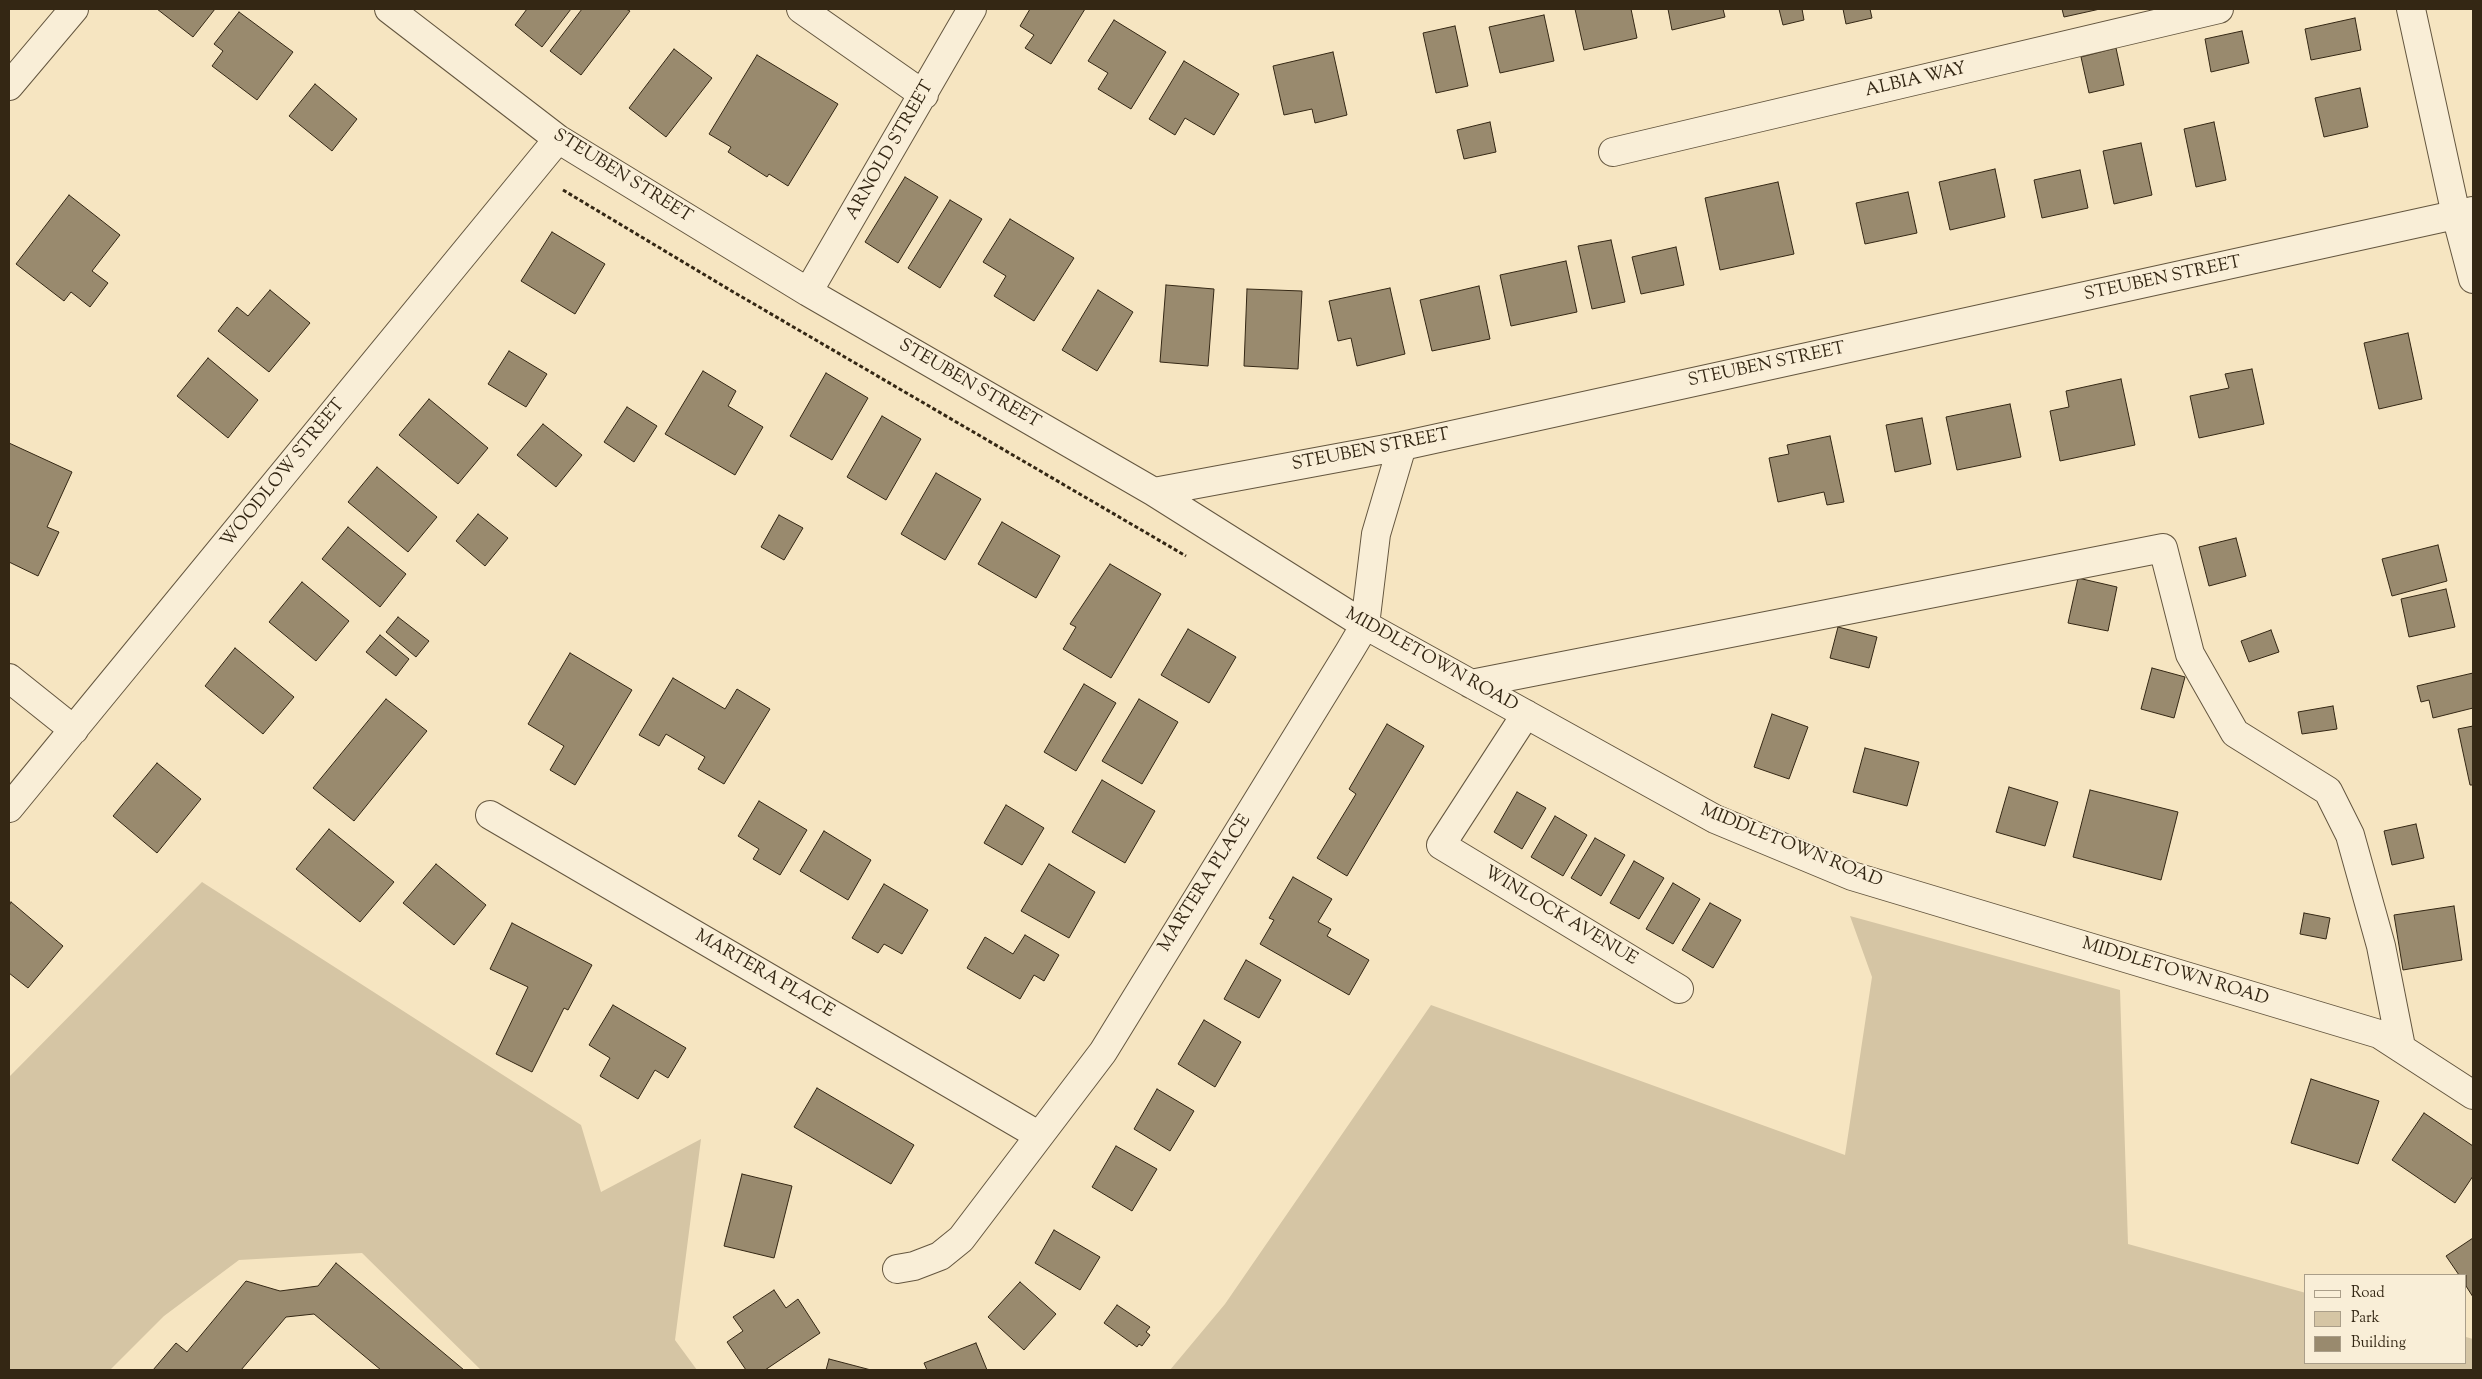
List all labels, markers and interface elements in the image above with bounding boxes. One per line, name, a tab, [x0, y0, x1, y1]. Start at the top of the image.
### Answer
street label: ALBIA WAY	[1863, 59, 1969, 103]
street label: ARNOLD STREET	[842, 78, 940, 224]
street label: STEUBEN STREET	[548, 125, 696, 229]
street label: STEUBEN STREET	[2082, 253, 2244, 307]
street label: STEUBEN STREET	[894, 336, 1044, 434]
street label: STEUBEN STREET	[1686, 339, 1848, 393]
street label: WOODLOW STREET	[217, 395, 351, 553]
street label: STEUBEN STREET	[1290, 425, 1452, 477]
street label: MIDDLETOWN ROAD	[1341, 604, 1521, 718]
street label: MIDDLETOWN ROAD	[1697, 801, 1885, 893]
street label: MARTERA PLACE	[1155, 811, 1257, 957]
street label: WINLOCK AVENUE	[1479, 863, 1641, 971]
street label: MARTERA PLACE	[690, 926, 838, 1024]
street label: MIDDLETOWN ROAD	[2079, 934, 2271, 1012]
legend	[2304, 1274, 2467, 1364]
text: Road	[2351, 1283, 2385, 1304]
text: Park	[2351, 1308, 2380, 1329]
text: Building	[2351, 1333, 2406, 1354]

